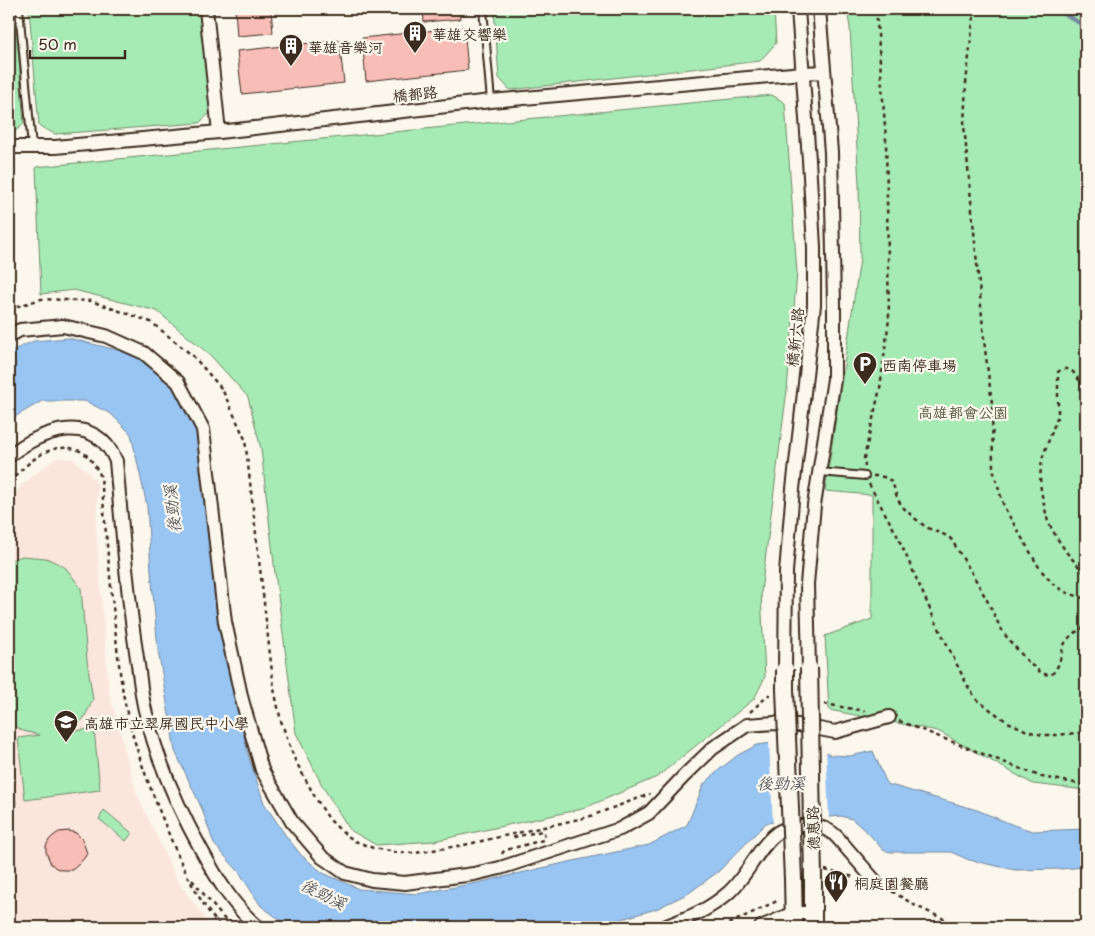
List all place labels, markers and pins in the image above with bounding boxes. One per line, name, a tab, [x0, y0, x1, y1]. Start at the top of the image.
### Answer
building icon: 華雄交響樂	[402, 20, 428, 54]
place label: 華雄交響樂	[432, 22, 507, 45]
building icon: 華雄音樂河	[278, 33, 304, 67]
place label: 華雄音樂河	[308, 35, 383, 58]
parking icon: 西南停車場	[852, 351, 878, 385]
place label: 西南停車場	[882, 353, 957, 376]
school or university icon: 高雄市立翠屏國民中小學	[53, 709, 79, 743]
place label: 高雄市立翠屏國民中小學	[84, 711, 249, 734]
restaurant icon: 桐庭園餐廳	[823, 869, 849, 903]
place label: 桐庭園餐廳	[854, 871, 929, 894]

